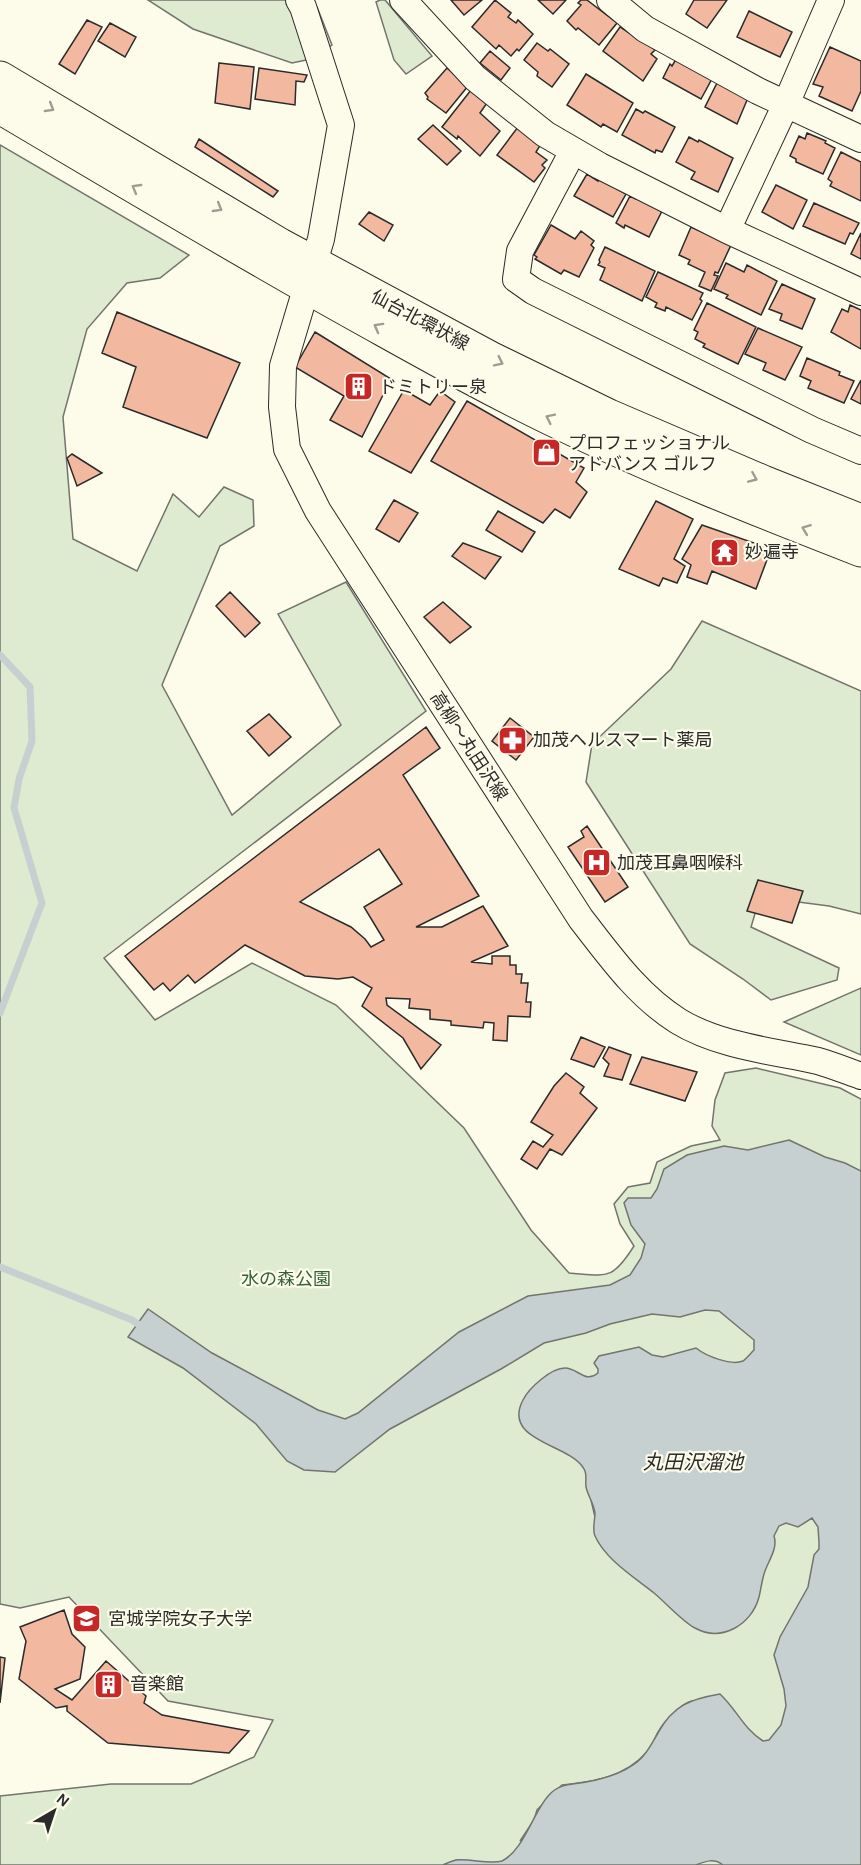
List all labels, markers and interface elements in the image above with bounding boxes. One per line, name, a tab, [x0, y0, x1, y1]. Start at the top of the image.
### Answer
one-way arrow	[44, 100, 54, 112]
one-way arrow	[132, 183, 142, 195]
one-way arrow	[212, 200, 222, 212]
street label: 仙台北環状線	[367, 285, 473, 355]
one-way arrow	[374, 323, 384, 334]
one-way arrow	[492, 355, 503, 367]
building icon: ドミトリー泉	[342, 371, 374, 403]
place label: ドミトリー泉	[379, 376, 487, 398]
one-way arrow	[546, 414, 557, 426]
place label: プロフェッショナル アドバンス ゴルフ	[568, 432, 730, 475]
shop icon: プロフェッショナル アドバンス ゴルフ	[531, 437, 563, 469]
one-way arrow	[746, 471, 757, 483]
one-way arrow	[802, 523, 812, 536]
temple icon: 妙遍寺	[708, 536, 740, 568]
place label: 妙遍寺	[745, 541, 799, 563]
street label: 高柳～丸田沢線	[425, 687, 513, 805]
pharmacy icon: 加茂ヘルスマート薬局	[496, 724, 528, 756]
place label: 加茂ヘルスマート薬局	[533, 729, 712, 751]
hospital icon: 加茂耳鼻咽喉科	[580, 847, 612, 879]
place label: 加茂耳鼻咽喉科	[617, 852, 743, 874]
park label: 水の森公園	[241, 1268, 331, 1290]
water label: 丸田沢溜池	[643, 1451, 745, 1474]
school or university icon: 宮城学院女子大学	[71, 1603, 103, 1635]
place label: 宮城学院女子大学	[108, 1608, 252, 1630]
building icon: 音楽館	[93, 1668, 125, 1700]
place label: 音楽館	[130, 1673, 184, 1695]
north arrow	[24, 1781, 84, 1841]
text: N	[53, 1789, 74, 1811]

